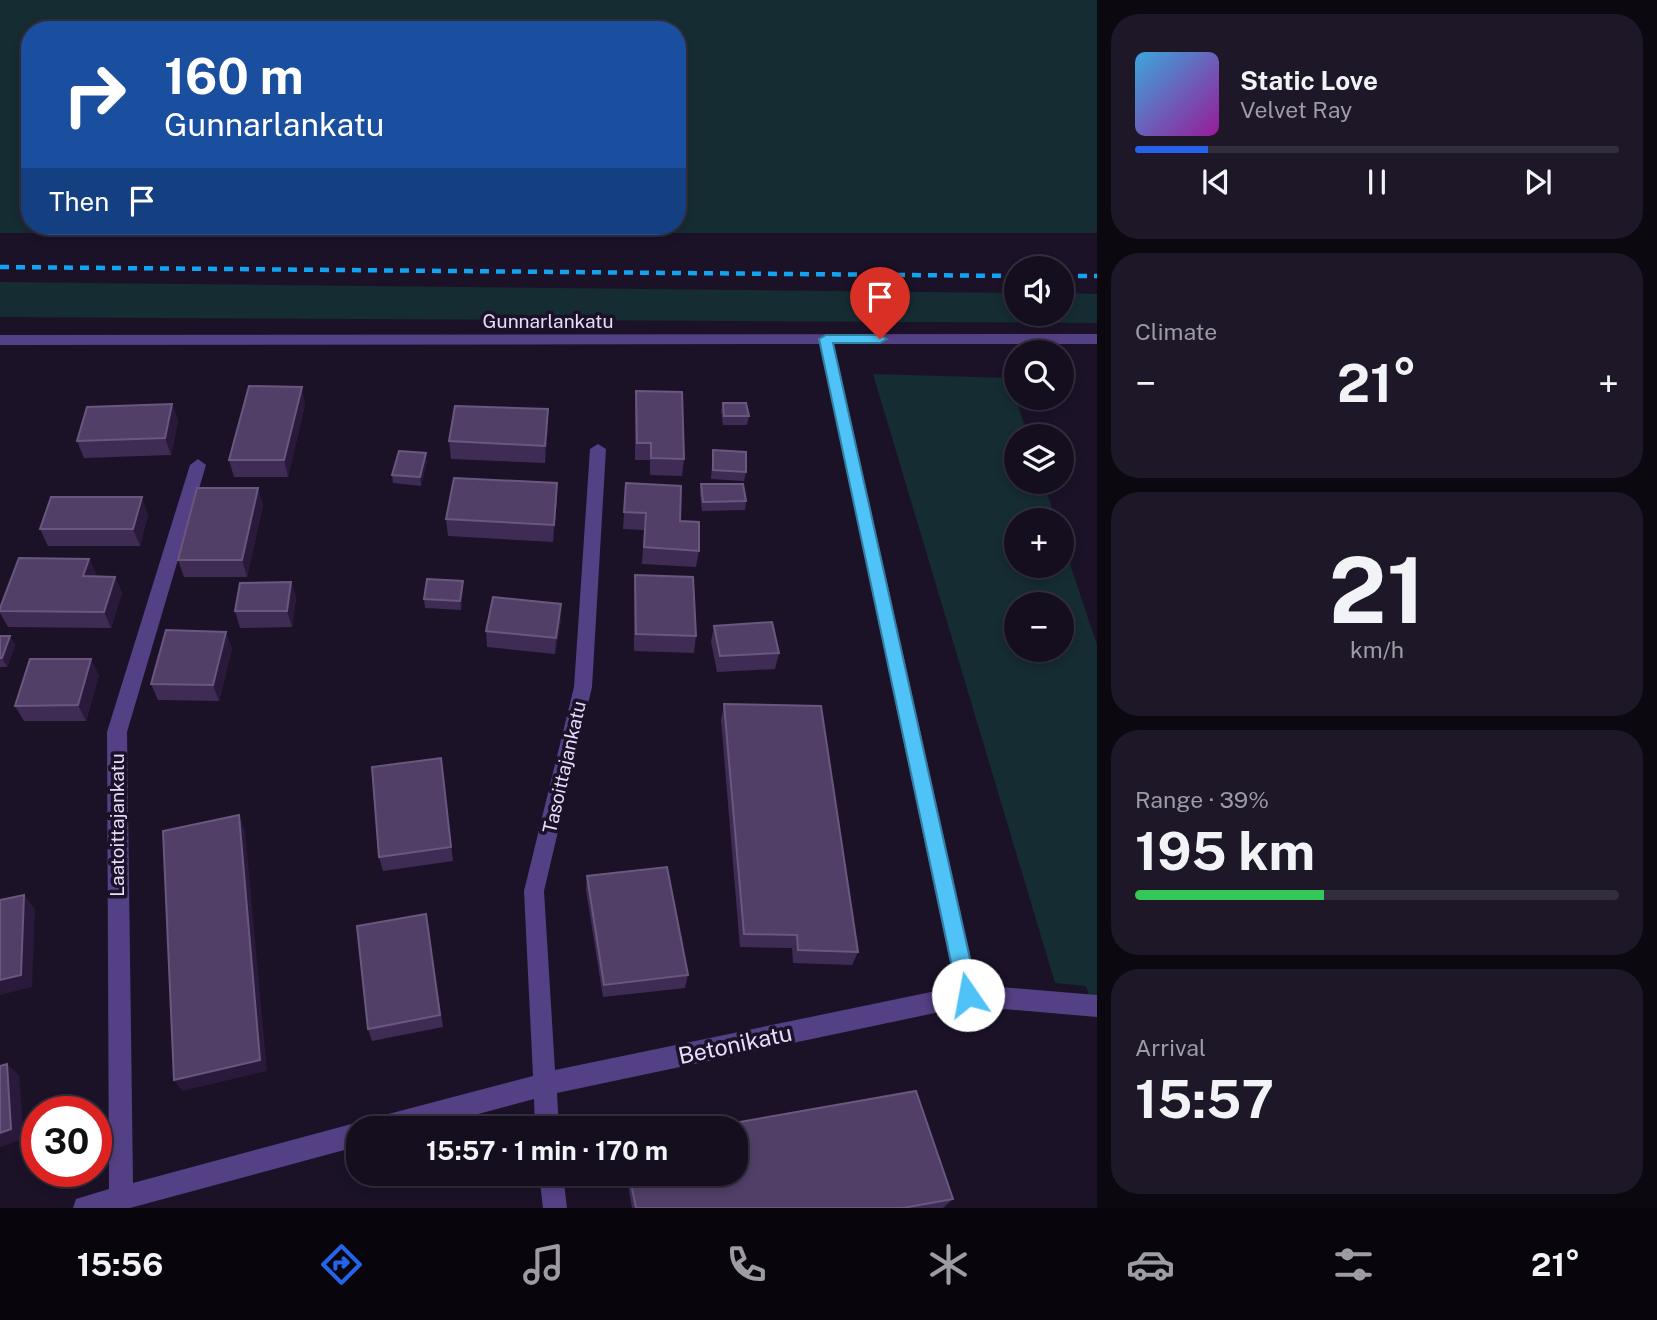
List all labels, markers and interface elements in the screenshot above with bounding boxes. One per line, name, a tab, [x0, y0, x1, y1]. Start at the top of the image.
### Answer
text: 160 m	[164, 47, 304, 105]
icon: right	[49, 49, 140, 140]
text: Static Love	[1240, 65, 1378, 96]
text: Velvet Ray	[1240, 96, 1352, 123]
text: Gunnarlankatu	[164, 106, 384, 143]
icon: previous	[1197, 163, 1235, 201]
icon: pause	[1358, 163, 1396, 201]
icon: next	[1519, 163, 1557, 201]
icon: arrive	[123, 182, 161, 220]
text: Then	[49, 186, 109, 217]
map controls	[1004, 256, 1074, 662]
button: sound	[1004, 256, 1074, 326]
pin	[850, 267, 910, 339]
icon: arrive	[861, 278, 899, 316]
street label: Gunnarlankatu	[483, 310, 613, 332]
text: Climate	[1135, 318, 1217, 345]
button: search	[1004, 340, 1074, 410]
text: 21°	[1337, 353, 1417, 414]
text: −	[1135, 361, 1156, 406]
text: +	[1598, 361, 1619, 406]
button: layers	[1004, 424, 1074, 494]
button: +	[1004, 508, 1074, 578]
text: 21	[1329, 537, 1425, 643]
button: −	[1004, 592, 1074, 662]
text: km/h	[1350, 636, 1404, 663]
street label: Tasoittajankatu	[538, 699, 590, 835]
street label: Laatoittajankatu	[106, 753, 128, 897]
text: Range · 39%	[1135, 786, 1269, 813]
text: 195 km	[1135, 821, 1315, 882]
position arrow	[931, 958, 1005, 1032]
street label: Betonikatu	[676, 1019, 794, 1069]
text: Arrival	[1135, 1034, 1206, 1061]
text: 15:57	[1135, 1069, 1274, 1130]
speed limit sign: 30	[21, 1096, 112, 1187]
text: 15:57 · 1 min · 170 m	[426, 1135, 668, 1166]
icon: directions	[317, 1240, 366, 1289]
icon: music	[519, 1240, 568, 1289]
icon: phone	[722, 1240, 771, 1289]
icon: climate	[924, 1240, 973, 1289]
icon: car	[1126, 1240, 1175, 1289]
icon: filters	[1329, 1240, 1378, 1289]
text: 15:56	[77, 1246, 163, 1283]
text: 21°	[1531, 1246, 1580, 1283]

